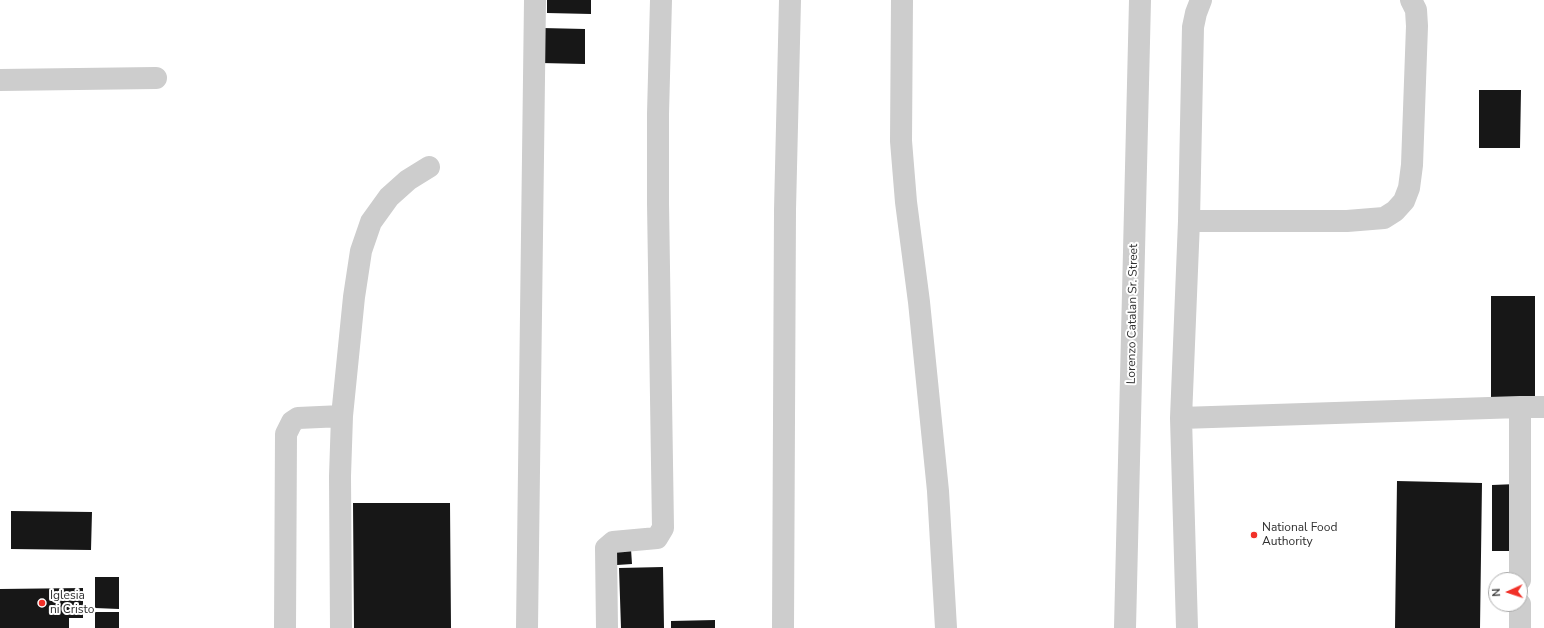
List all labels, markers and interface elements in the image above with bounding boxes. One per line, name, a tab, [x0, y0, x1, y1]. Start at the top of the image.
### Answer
street label: Lorenzo Catalan Sr. Street	[1125, 244, 1141, 384]
place label: National Food Authority	[1262, 521, 1337, 549]
marker: National Food Authority	[1249, 530, 1259, 540]
north arrow	[1488, 572, 1528, 612]
text: N	[1489, 588, 1504, 597]
place label: Iglesia ni Cristo	[50, 589, 94, 617]
marker: Iglesia ni Cristo	[37, 598, 47, 608]

